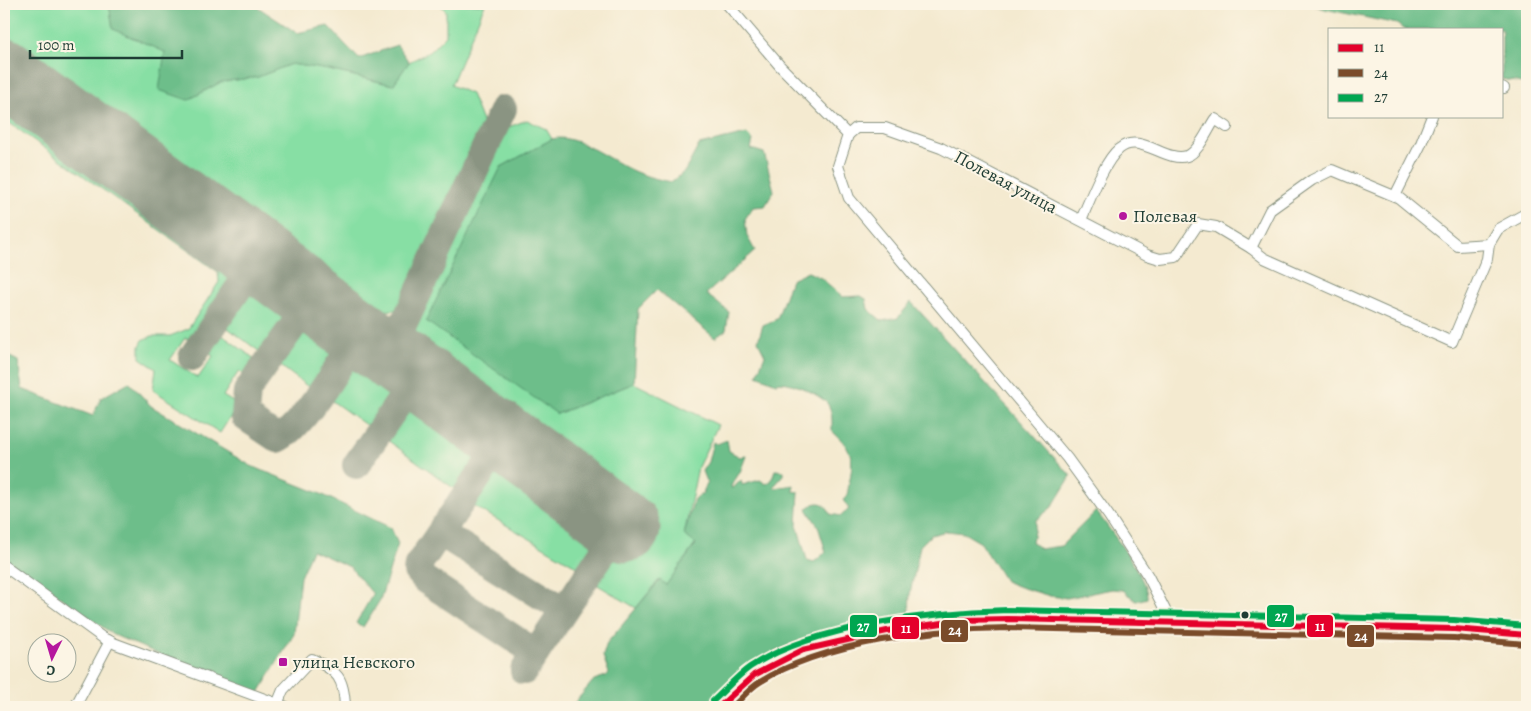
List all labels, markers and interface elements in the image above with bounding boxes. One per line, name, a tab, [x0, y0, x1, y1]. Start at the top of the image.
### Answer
scale bar	[30, 28, 182, 60]
legend	[1328, 28, 1504, 118]
text: 100 m	[38, 35, 75, 55]
text: 11	[1374, 37, 1384, 57]
text: 24	[1374, 63, 1388, 83]
text: 27	[1374, 87, 1388, 107]
street label: Полевая улица	[950, 145, 1062, 220]
place label: Полевая	[1133, 204, 1197, 228]
marker: Полевая	[1117, 210, 1129, 222]
line badge: 27	[1266, 604, 1295, 628]
text: 27	[1275, 607, 1287, 626]
unlabelled marker	[1240, 610, 1250, 620]
line badge: 27	[849, 614, 878, 638]
line badge: 11	[1306, 614, 1334, 638]
line badge: 11	[891, 616, 920, 640]
text: 27	[857, 617, 869, 636]
text: 11	[1315, 617, 1325, 636]
text: 11	[901, 619, 911, 638]
line badge: 24	[940, 619, 969, 643]
text: 24	[948, 621, 962, 640]
line badge: 24	[1346, 624, 1375, 648]
text: 24	[1354, 627, 1368, 646]
north arrow	[28, 634, 78, 684]
place label: улица Невского	[292, 650, 415, 674]
marker: улица Невского	[277, 656, 289, 668]
text: С	[45, 661, 56, 680]

